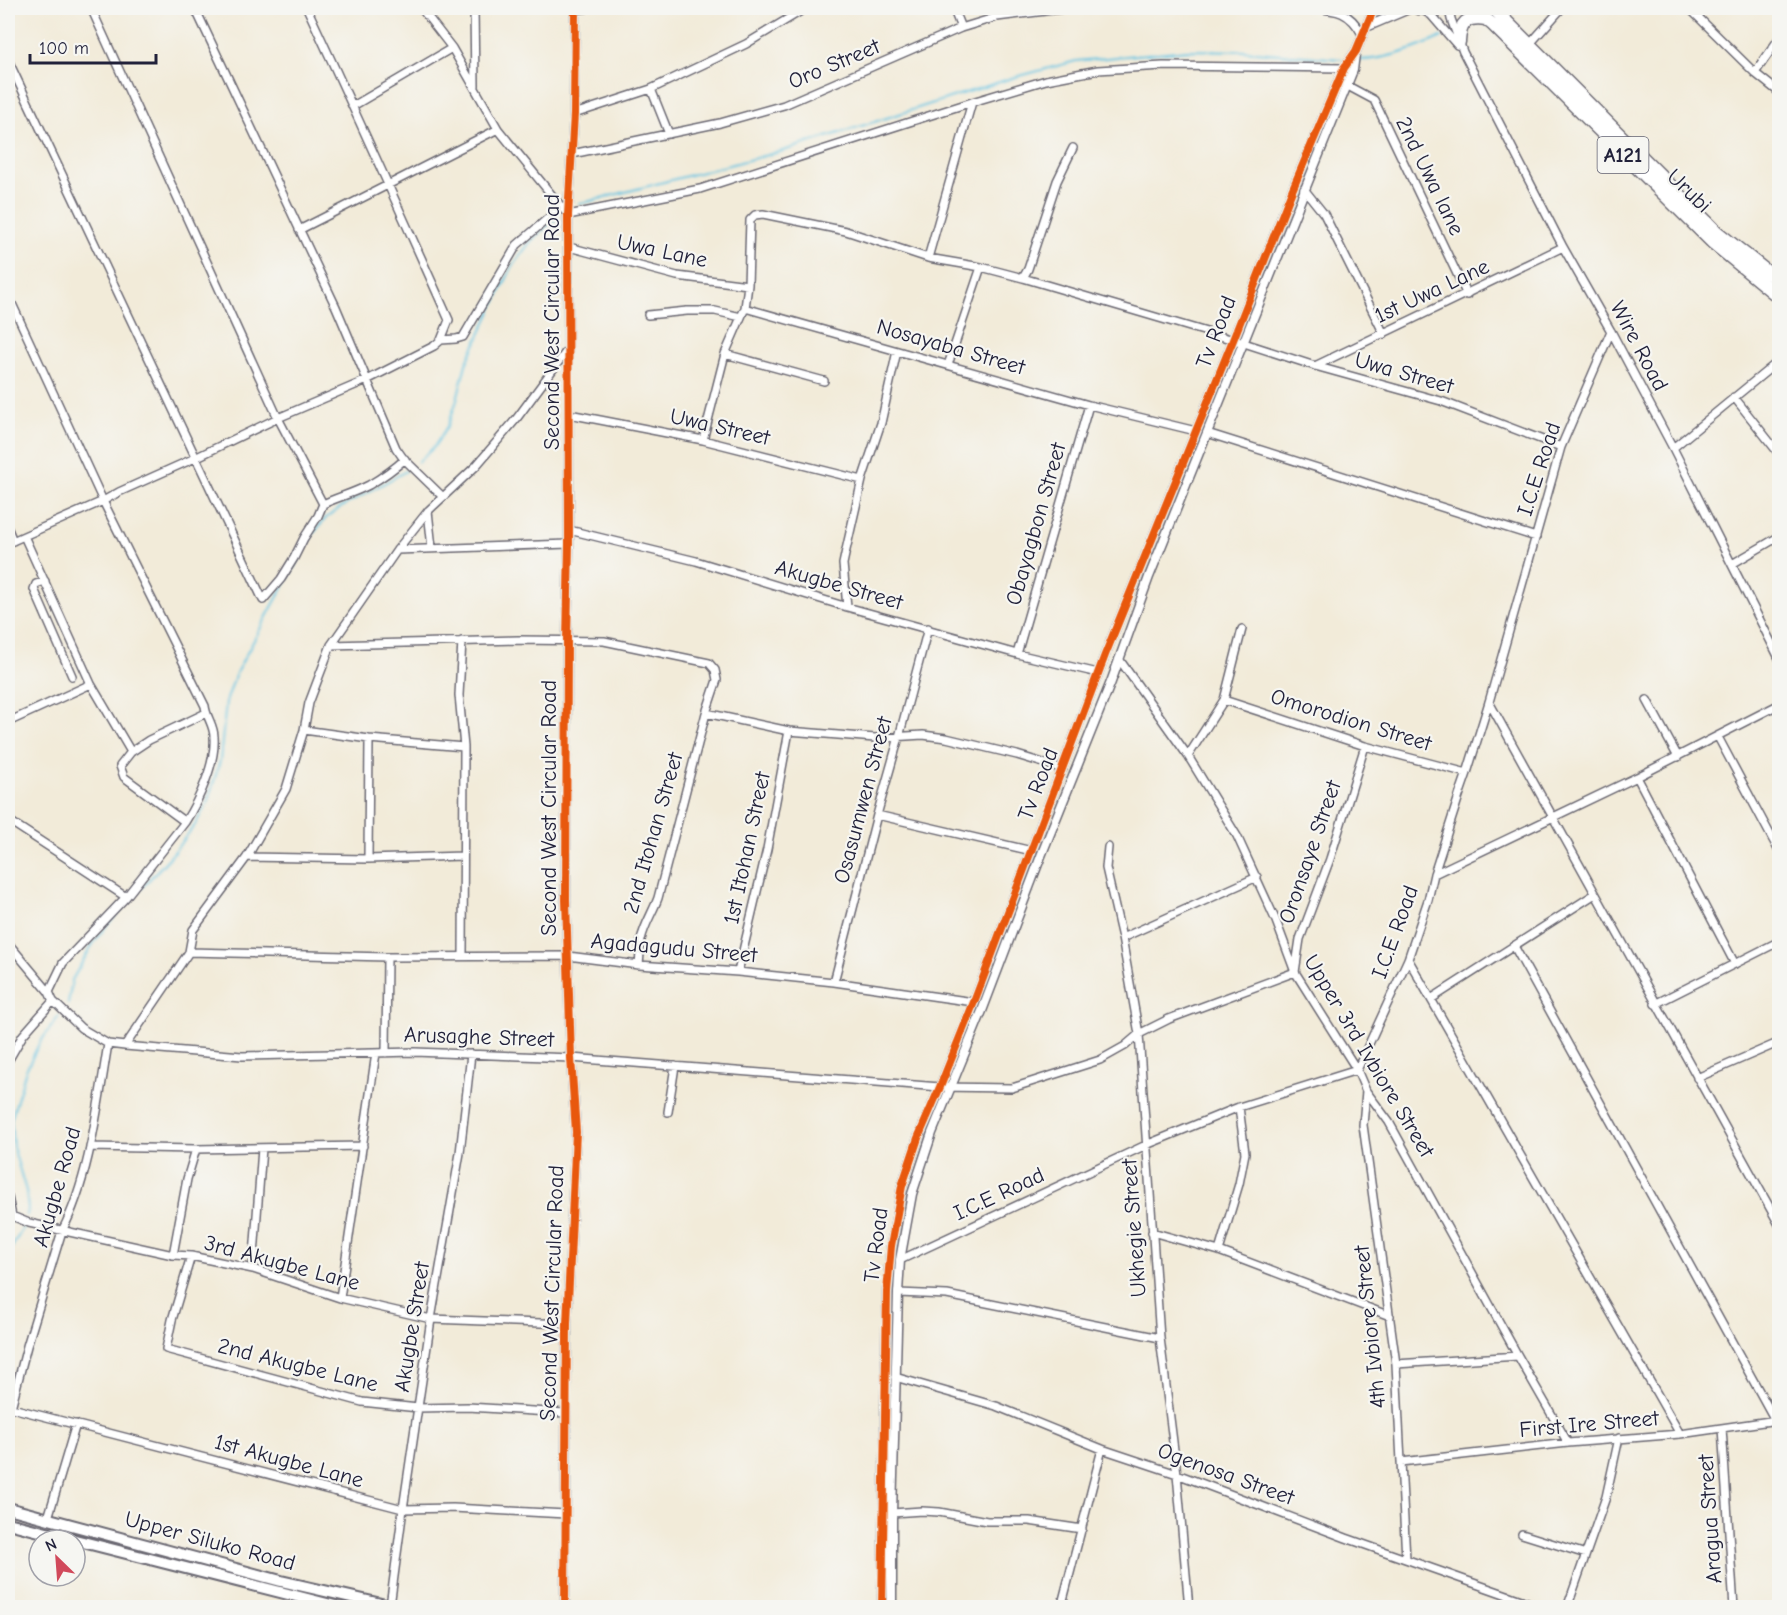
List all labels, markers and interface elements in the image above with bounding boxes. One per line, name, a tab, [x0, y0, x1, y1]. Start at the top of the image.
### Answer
scale bar	[30, 27, 156, 65]
street label: Oro Street	[784, 33, 884, 95]
text: 100 m	[39, 38, 89, 59]
street label: 2nd Uwa lane	[1390, 112, 1470, 240]
road number: A121	[1598, 137, 1648, 173]
street label: Urubi	[1661, 164, 1717, 218]
street label: Second West Circular Road	[539, 194, 565, 450]
street label: Uwa Lane	[614, 229, 710, 273]
street label: 1st Uwa Lane	[1371, 253, 1493, 329]
street label: Tv Road	[1190, 292, 1242, 372]
street label: Wire Road	[1604, 297, 1674, 395]
street label: Nosayaba Street	[874, 313, 1029, 381]
street label: Uwa Street	[1352, 346, 1457, 400]
street label: Uwa Street	[667, 403, 773, 451]
street label: I.C.E Road	[1512, 419, 1566, 519]
street label: Obayagbon Street	[1000, 439, 1072, 608]
street label: Akugbe Street	[772, 554, 906, 616]
street label: Second West Circular Road	[536, 680, 562, 936]
street label: Omorodion Street	[1267, 683, 1435, 757]
street label: Osasumwen Street	[828, 713, 898, 886]
street label: Tv Road	[1012, 744, 1064, 824]
street label: 2nd Itohan Street	[618, 749, 689, 917]
street label: 1st Itohan Street	[718, 769, 776, 927]
street label: Oronsaye Street	[1273, 776, 1347, 927]
street label: I.C.E Road	[1366, 882, 1424, 982]
street label: Agadagudu Street	[590, 928, 759, 968]
street label: Upper 3rd Ivbiore Street	[1298, 950, 1440, 1163]
street label: Arusaghe Street	[404, 1021, 555, 1053]
street label: Akugbe Road	[27, 1124, 87, 1250]
street label: Ukhegie Street	[1116, 1157, 1152, 1298]
street label: I.C.E Road	[950, 1162, 1048, 1226]
street label: Second West Circular Road	[535, 1165, 569, 1421]
street label: Tv Road	[858, 1206, 894, 1284]
street label: 3rd Akugbe Lane	[201, 1230, 363, 1296]
street label: 4th Ivbiore Street	[1348, 1243, 1392, 1410]
street label: Akugbe Street	[389, 1259, 435, 1394]
street label: 2nd Akugbe Lane	[215, 1333, 381, 1397]
street label: First Ire Street	[1518, 1405, 1660, 1443]
street label: 1st Akugbe Lane	[212, 1429, 366, 1493]
street label: Ogenosa Street	[1154, 1437, 1298, 1511]
street label: Aragua Street	[1692, 1453, 1727, 1584]
street label: Upper Siluko Road	[122, 1506, 298, 1576]
north arrow	[27, 1528, 87, 1588]
text: N	[43, 1535, 60, 1556]

